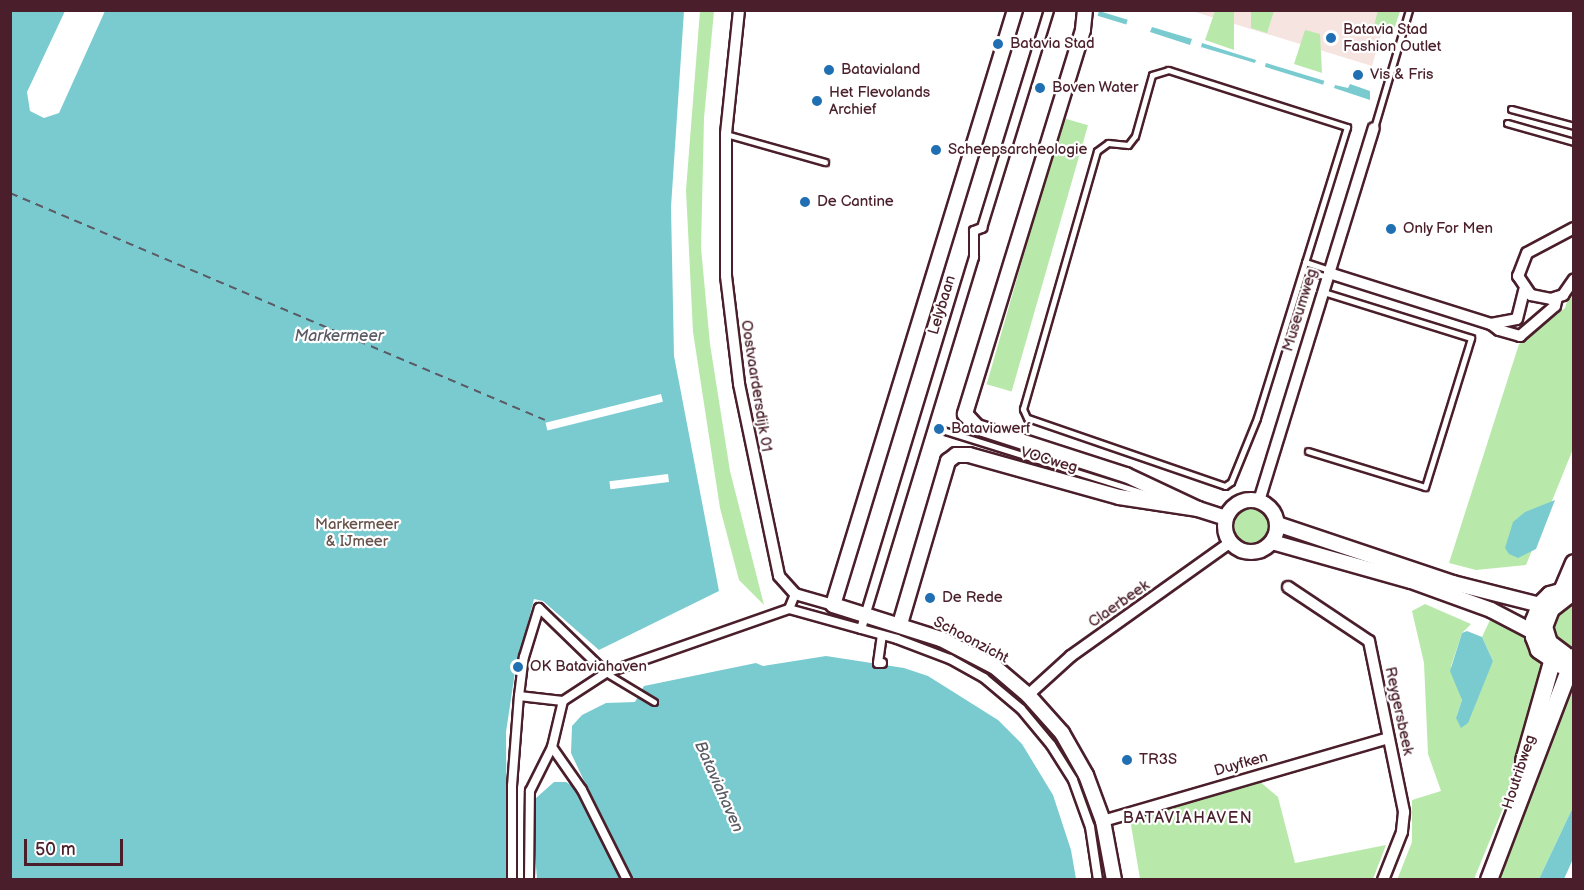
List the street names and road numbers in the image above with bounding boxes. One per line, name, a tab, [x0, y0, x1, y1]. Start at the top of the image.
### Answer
street label: Museumweg	[1279, 266, 1321, 354]
street label: Lelybaan	[924, 273, 960, 337]
street label: Oostvaardersdijk 01	[737, 319, 775, 453]
street label: VOCweg	[1019, 443, 1079, 477]
street label: Claerbeek	[1085, 576, 1153, 632]
street label: Schoonzicht	[930, 613, 1012, 667]
street label: Reygersbeek	[1381, 665, 1417, 757]
street label: Houtribweg	[1499, 733, 1539, 811]
street label: Duyfken	[1212, 748, 1270, 780]

